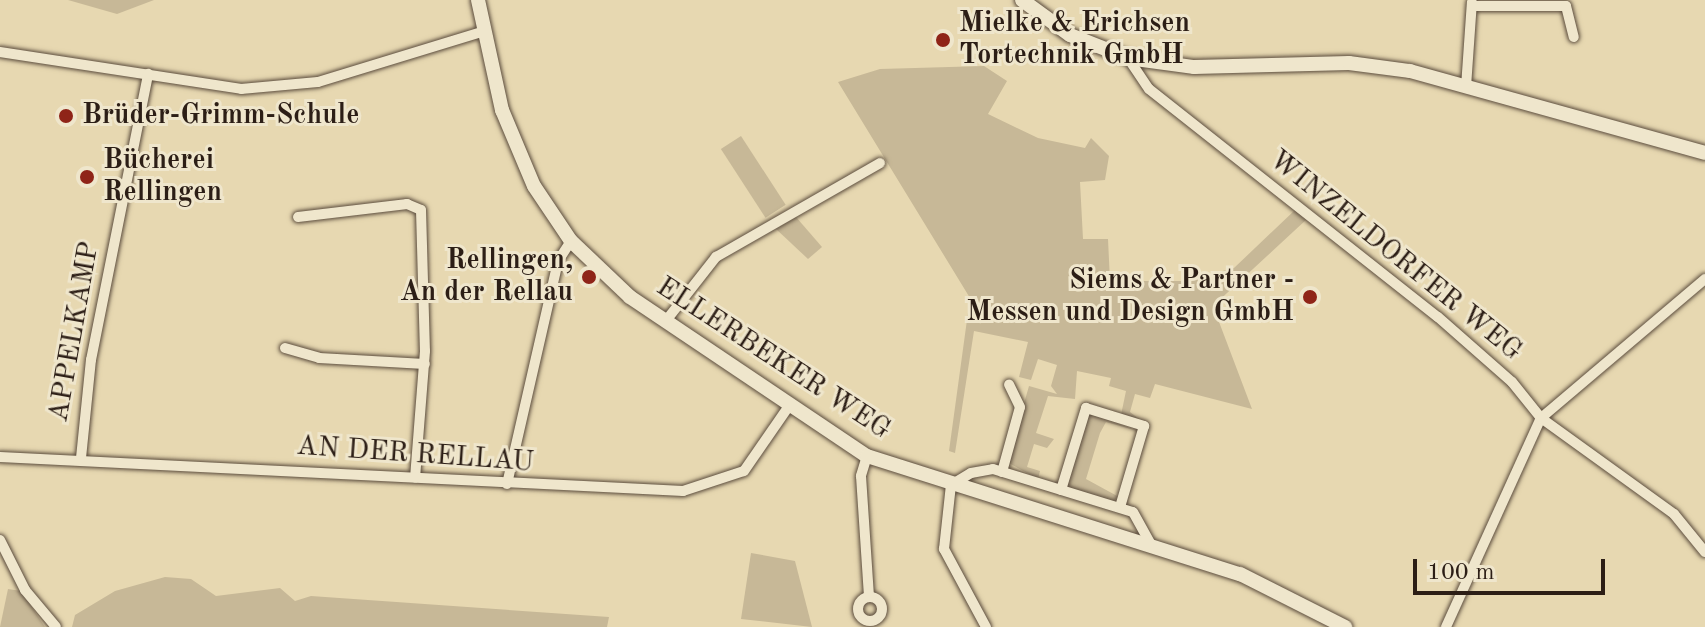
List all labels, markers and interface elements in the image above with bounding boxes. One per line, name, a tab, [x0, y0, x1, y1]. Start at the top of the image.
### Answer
place label: Mielke & Erichsen Tortechnik GmbH	[959, 7, 1190, 73]
marker: Mielke & Erichsen Tortechnik GmbH	[934, 31, 952, 49]
place label: Brüder-Grimm-Schule	[82, 99, 359, 133]
marker: Brüder-Grimm-Schule	[57, 107, 75, 125]
place label: Bücherei Rellingen	[103, 144, 222, 210]
street label: WINZELDORFER WEG	[1262, 144, 1528, 368]
marker: Bücherei Rellingen	[78, 168, 96, 186]
street label: APPELKAMP	[43, 239, 107, 425]
place label: Rellingen, An der Rellau	[400, 244, 573, 310]
place label: Siems & Partner - Messen und Design GmbH	[966, 264, 1294, 330]
marker: Rellingen, An der Rellau	[580, 268, 598, 286]
street label: ELLERBEKER WEG	[650, 271, 896, 447]
marker: Siems & Partner - Messen und Design GmbH	[1301, 288, 1319, 306]
street label: AN DER RELLAU	[295, 430, 535, 480]
scale bar	[1417, 543, 1609, 593]
text: 100 m	[1427, 561, 1495, 585]

